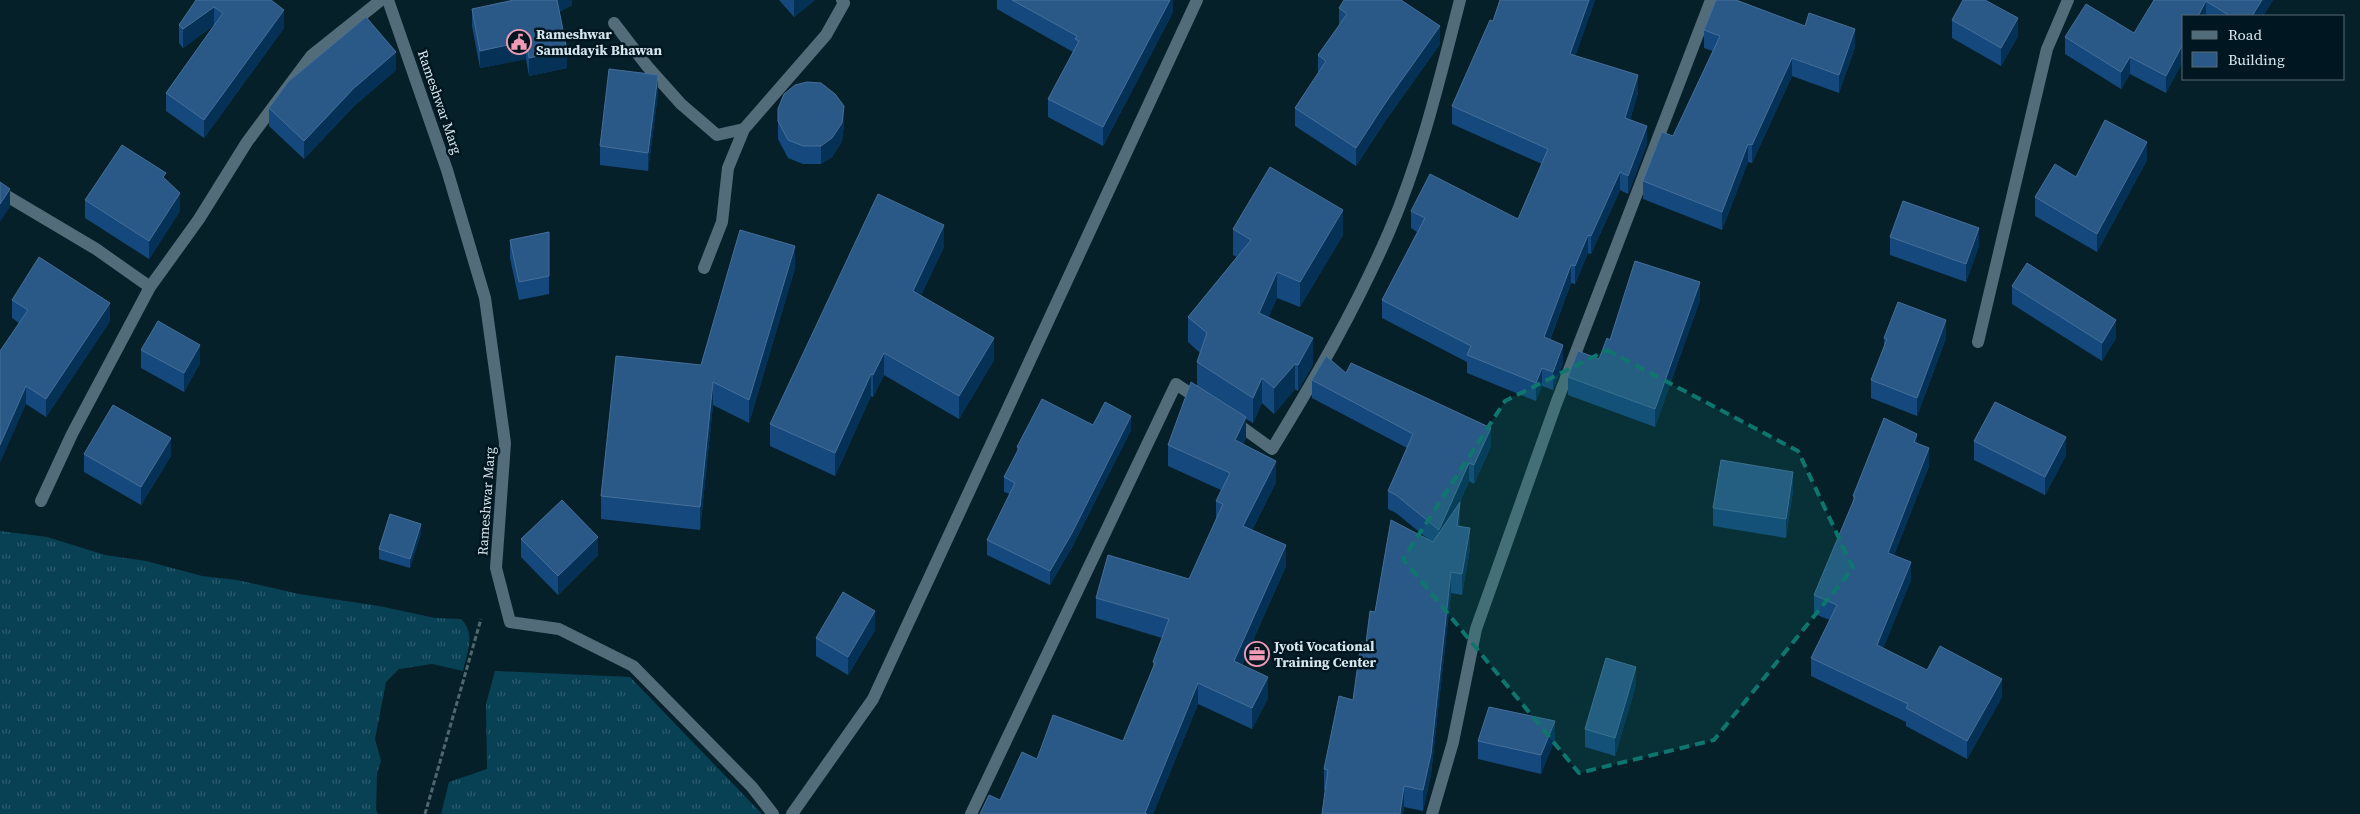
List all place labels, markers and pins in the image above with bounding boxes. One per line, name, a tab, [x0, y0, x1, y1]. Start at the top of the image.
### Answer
place label: Rameshwar Samudayik Bhawan	[536, 24, 662, 60]
public building icon: Rameshwar Samudayik Bhawan	[506, 29, 532, 55]
place label: Jyoti Vocational Training Center	[1273, 636, 1376, 672]
office icon: Jyoti Vocational Training Center	[1244, 641, 1270, 667]

